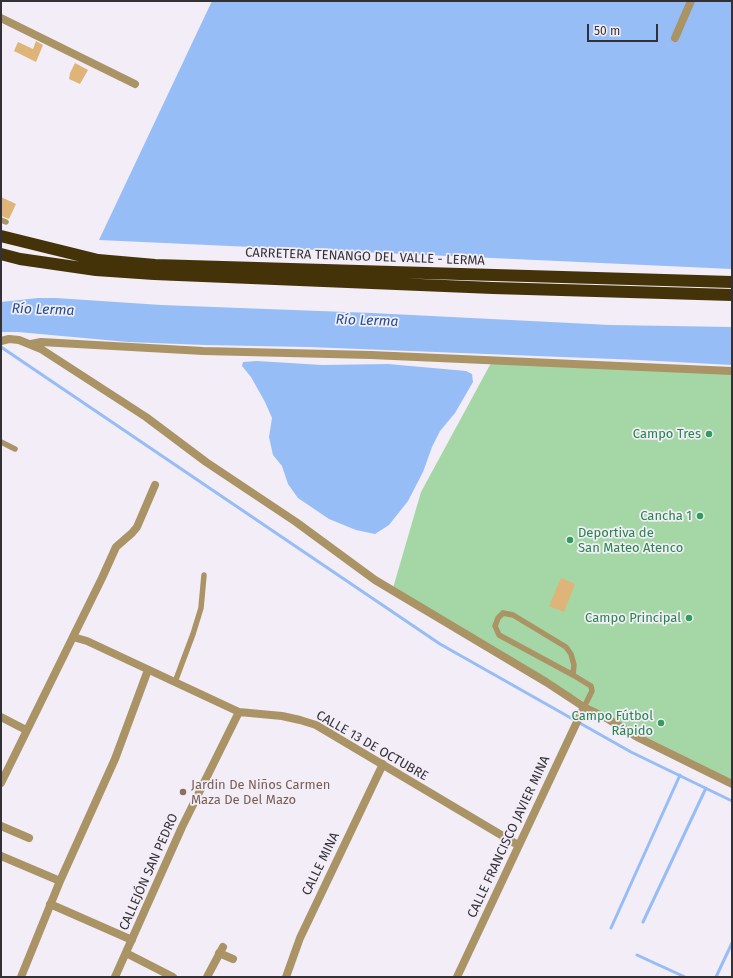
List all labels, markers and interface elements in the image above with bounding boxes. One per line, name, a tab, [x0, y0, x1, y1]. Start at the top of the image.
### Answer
scale bar	[589, 16, 660, 42]
text: 50 m	[594, 24, 620, 38]
street label: CARRETERA TENANGO DEL VALLE - LERMA	[245, 245, 485, 269]
water label: Río Lerma	[11, 301, 75, 319]
water label: Río Lerma	[335, 312, 399, 330]
place label: Campo Tres	[633, 426, 701, 442]
marker: Campo Tres	[704, 429, 714, 439]
place label: Cancha 1	[640, 508, 692, 524]
marker: Cancha 1	[695, 511, 705, 521]
place label: Deportiva de San Mateo Atenco	[578, 525, 683, 556]
marker: Deportiva de San Mateo Atenco	[565, 535, 575, 545]
place label: Campo Principal	[585, 610, 681, 626]
marker: Campo Principal	[684, 613, 694, 623]
street label: CALLE 13 DE OCTUBRE	[313, 708, 431, 784]
place label: Campo Fútbol Rápido	[572, 708, 653, 739]
marker: Campo Fútbol Rápido	[656, 718, 666, 728]
street label: CALLE FRANCISCO JAVIER MINA	[464, 753, 554, 921]
place label: Jardin De Niños Carmen Maza De Del Mazo	[191, 777, 330, 808]
marker: Jardin De Niños Carmen Maza De Del Mazo	[178, 787, 188, 797]
street label: CALLEJÓN SAN PEDRO	[116, 811, 182, 933]
street label: CALLE MINA	[299, 830, 343, 898]

